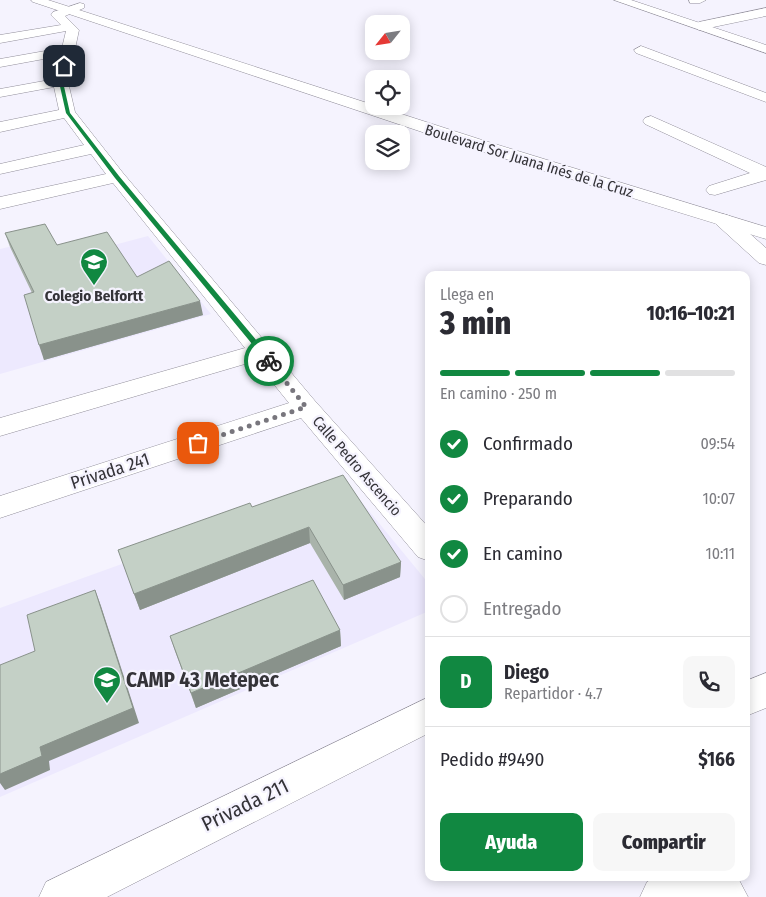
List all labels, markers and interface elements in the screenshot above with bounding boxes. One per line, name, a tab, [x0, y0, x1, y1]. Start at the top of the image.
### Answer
north arrow	[365, 15, 410, 60]
map controls	[365, 15, 410, 170]
pin	[43, 45, 85, 87]
icon: home	[50, 52, 78, 80]
button: locate	[365, 70, 410, 115]
street label: Boulevard Sor Juana Inés de la Cruz	[423, 121, 635, 201]
button: layers	[365, 125, 410, 170]
school or university icon: Colegio Belfortt	[79, 247, 109, 286]
text: Llega en	[440, 285, 494, 304]
place label: Colegio Belfortt	[45, 287, 144, 305]
text: 10:16–10:21	[646, 302, 735, 325]
text: 3 min	[440, 304, 511, 342]
courier	[244, 336, 294, 386]
icon: bike	[255, 347, 283, 375]
text: En camino · 250 m	[440, 384, 557, 403]
street label: Calle Pedro Ascencio	[309, 412, 405, 520]
pin	[177, 422, 219, 464]
icon: bag	[184, 429, 212, 457]
icon: check	[440, 430, 468, 458]
text: Confirmado	[483, 432, 573, 455]
text: 09:54	[700, 434, 735, 453]
street label: Privada 241	[68, 448, 152, 494]
icon: check	[440, 485, 468, 513]
text: Preparando	[483, 487, 573, 510]
text: 10:07	[703, 489, 735, 508]
icon: check	[440, 540, 468, 568]
text: En camino	[483, 542, 563, 565]
text: 10:11	[705, 544, 735, 563]
text: Entregado	[483, 597, 562, 620]
button: phone	[683, 656, 735, 708]
text: Diego	[504, 661, 549, 684]
school or university icon: CAMP 43 Metepec	[92, 665, 122, 704]
place label: CAMP 43 Metepec	[126, 667, 280, 693]
text: D	[460, 670, 472, 693]
text: Repartidor · 4.7	[504, 684, 603, 703]
text: Pedido #9490	[440, 748, 544, 771]
text: $166	[698, 748, 735, 771]
street label: Privada 211	[197, 773, 293, 837]
button: Ayuda	[440, 813, 583, 871]
button: Compartir	[593, 813, 735, 871]

